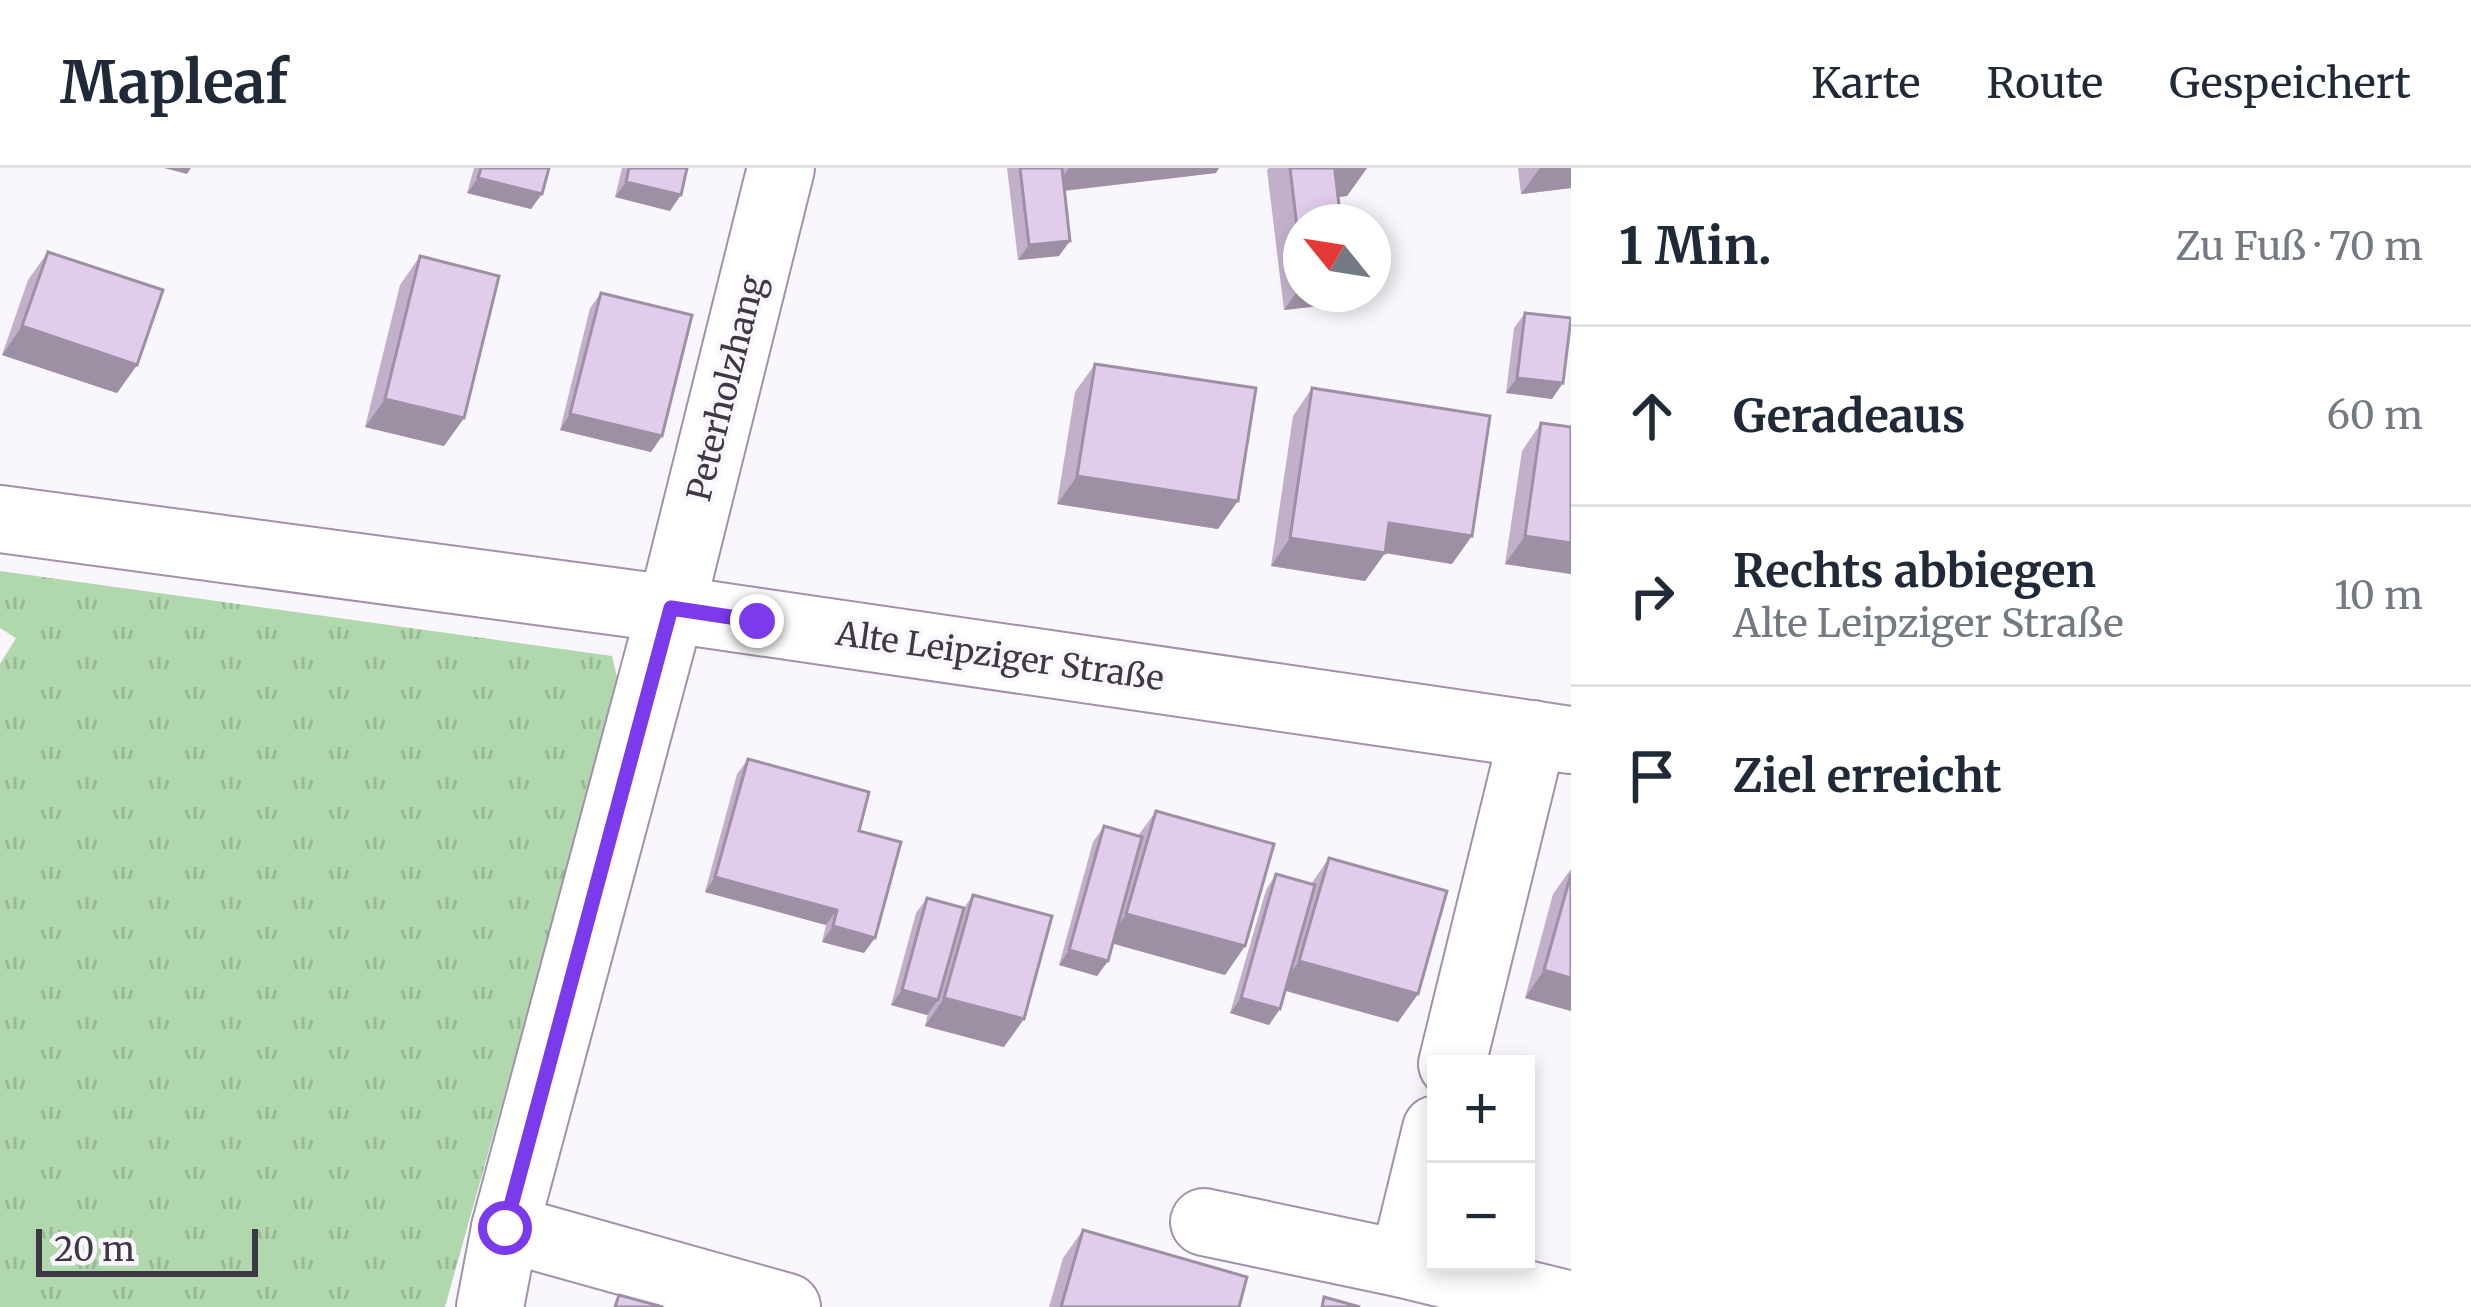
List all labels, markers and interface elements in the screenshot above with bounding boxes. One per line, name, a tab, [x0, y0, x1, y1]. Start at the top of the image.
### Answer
text: Mapleaf	[60, 47, 288, 119]
text: Karte	[1811, 57, 1920, 109]
text: Route	[1986, 57, 2103, 109]
text: Gespeichert	[2169, 57, 2411, 109]
north arrow	[1283, 204, 1391, 312]
text: 1 Min.	[1619, 214, 1772, 278]
text: Zu Fuß · 70 m	[2176, 222, 2423, 271]
street label: Peterholzhang	[678, 271, 774, 505]
icon: ahead	[1619, 383, 1685, 449]
text: Geradeaus	[1733, 388, 1965, 444]
text: 60 m	[2326, 391, 2423, 440]
text: Rechts abbiegen	[1733, 543, 2096, 599]
icon: right	[1619, 563, 1685, 629]
text: 10 m	[2334, 571, 2423, 620]
route end	[730, 594, 784, 648]
text: Alte Leipziger Straße	[1733, 599, 2124, 648]
street label: Alte Leipziger Straße	[832, 613, 1167, 699]
icon: arrive	[1619, 743, 1685, 809]
text: Ziel erreicht	[1733, 748, 2002, 804]
map controls	[1427, 1055, 1535, 1271]
button: +	[1427, 1055, 1535, 1163]
button: −	[1427, 1163, 1535, 1271]
route start	[478, 1201, 532, 1255]
scale bar	[36, 1223, 258, 1276]
text: 20 m	[54, 1229, 135, 1270]

